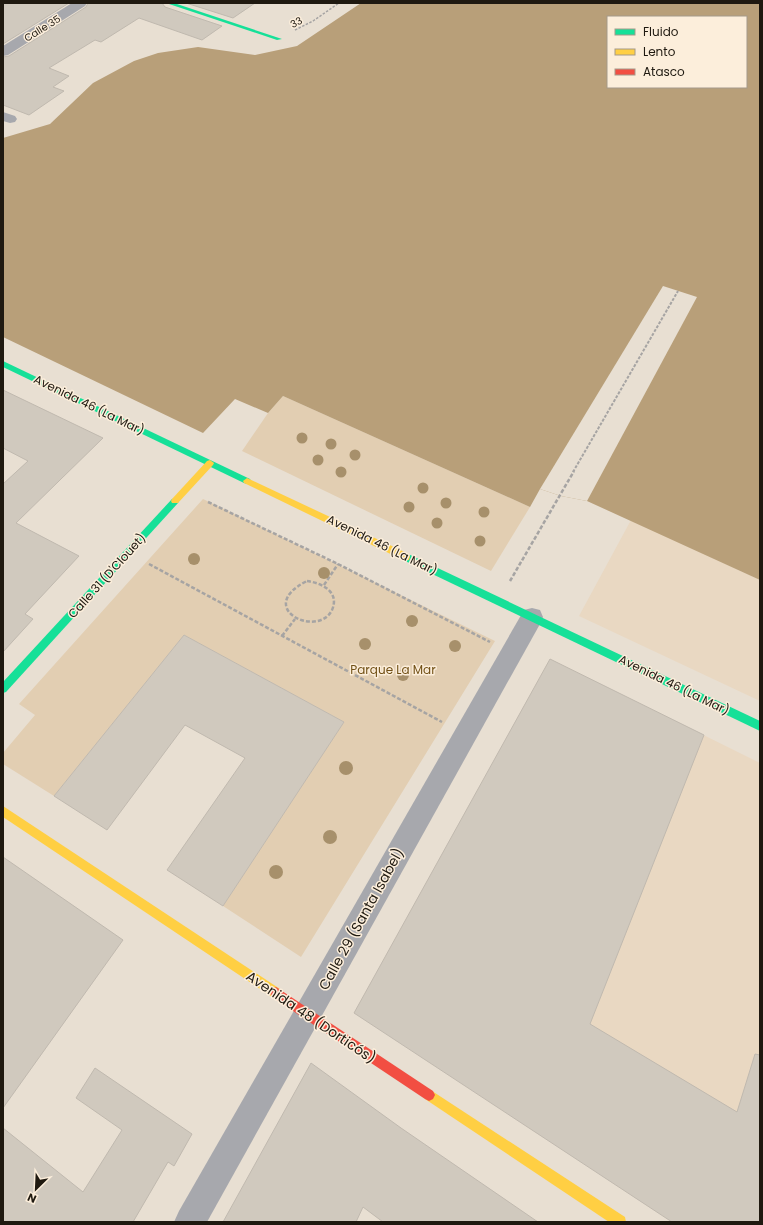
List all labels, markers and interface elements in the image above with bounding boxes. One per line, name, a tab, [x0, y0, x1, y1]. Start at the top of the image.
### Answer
street label: Calle 35	[21, 11, 63, 46]
street label: 33	[288, 13, 305, 32]
legend	[607, 16, 747, 88]
text: Fluido	[643, 23, 679, 40]
text: Lento	[643, 43, 676, 60]
text: Atasco	[643, 63, 685, 80]
street label: Avenida 46 (La Mar)	[31, 370, 147, 439]
street label: Avenida 46 (La Mar)	[324, 510, 440, 579]
street label: Calle 31 (D'Clouet)	[64, 530, 149, 622]
street label: Avenida 46 (La Mar)	[616, 650, 732, 719]
park label: Parque La Mar	[350, 661, 436, 678]
street label: Calle 29 (Santa Isabel)	[314, 844, 408, 994]
street label: Avenida 48 (Dorticós)	[242, 966, 380, 1068]
north arrow	[16, 1169, 56, 1209]
text: N	[25, 1189, 39, 1207]

